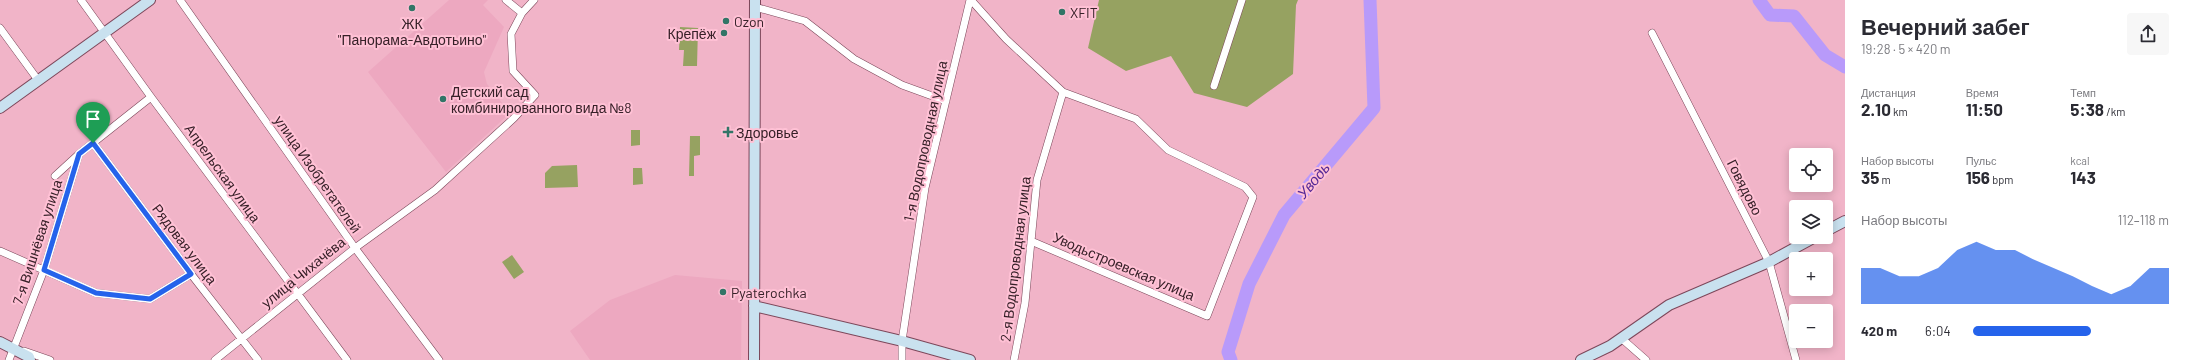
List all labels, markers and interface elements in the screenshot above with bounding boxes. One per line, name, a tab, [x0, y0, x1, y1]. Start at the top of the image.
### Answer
marker: ЖК "Панорама-Авдотьино"	[407, 3, 417, 13]
place label: XFIT	[1070, 4, 1098, 21]
marker: XFIT	[1057, 7, 1067, 17]
place label: Ozon	[734, 13, 764, 30]
text: Вечерний забег	[1861, 13, 2030, 39]
button: share	[2127, 13, 2169, 55]
place label: ЖК "Панорама-Авдотьино"	[338, 15, 487, 48]
marker: Ozon	[721, 16, 731, 26]
place label: Крепёж	[668, 25, 717, 42]
marker: Крепёж	[719, 28, 729, 38]
text: 19:28 · 5 × 420 m	[1861, 41, 1951, 57]
street label: 1-я Водопроводная улица	[900, 59, 950, 223]
place label: Детский сад комбинированного вида №8	[451, 83, 632, 116]
text: Дистанция	[1861, 86, 1916, 99]
text: Время	[1966, 86, 1999, 99]
text: Темп	[2070, 86, 2096, 99]
marker: Детский сад комбинированного вида №8	[438, 94, 448, 104]
text: 2.10	[1861, 99, 1891, 119]
text: 11:50	[1966, 99, 2003, 119]
text: 5:38	[2070, 99, 2104, 119]
pin	[76, 102, 110, 143]
text: km	[1891, 105, 1908, 118]
text: /km	[2104, 105, 2125, 118]
icon: arrive	[82, 108, 104, 130]
street label: улица Изобретателей	[271, 112, 365, 236]
street label: Апрельская улица	[182, 120, 265, 226]
place label: Здоровье	[736, 124, 799, 141]
marker: Здоровье	[723, 127, 733, 137]
map controls	[1789, 148, 1833, 348]
button: locate	[1789, 148, 1833, 192]
text: Набор высоты	[1861, 154, 1934, 167]
text: Пульс	[1966, 154, 1996, 167]
text: kcal	[2070, 154, 2090, 167]
street label: Говядово	[1724, 156, 1766, 218]
water label: Уводь	[1292, 158, 1333, 202]
text: 35	[1861, 167, 1879, 187]
text: 156	[1966, 167, 1990, 187]
text: 143	[2070, 167, 2096, 187]
text: m	[1879, 173, 1891, 186]
text: bpm	[1990, 173, 2013, 186]
street label: 2-я Водопроводная улица	[996, 175, 1034, 343]
street label: 7-я Вишнёвая улица	[9, 177, 65, 307]
street label: Рядовая улица	[149, 200, 221, 288]
button: layers	[1789, 200, 1833, 244]
text: Набор высоты	[1861, 212, 1947, 228]
text: 112–118 m	[2118, 212, 2169, 228]
street label: Уводьстроевская улица	[1051, 228, 1198, 304]
street label: улица Чихачёва	[258, 233, 349, 311]
button: +	[1789, 252, 1833, 296]
place label: Pyaterochka	[731, 284, 807, 301]
marker: Pyaterochka	[718, 287, 728, 297]
button: −	[1789, 304, 1833, 348]
text: 420 m	[1861, 323, 1897, 339]
text: 6:04	[1925, 323, 1951, 339]

